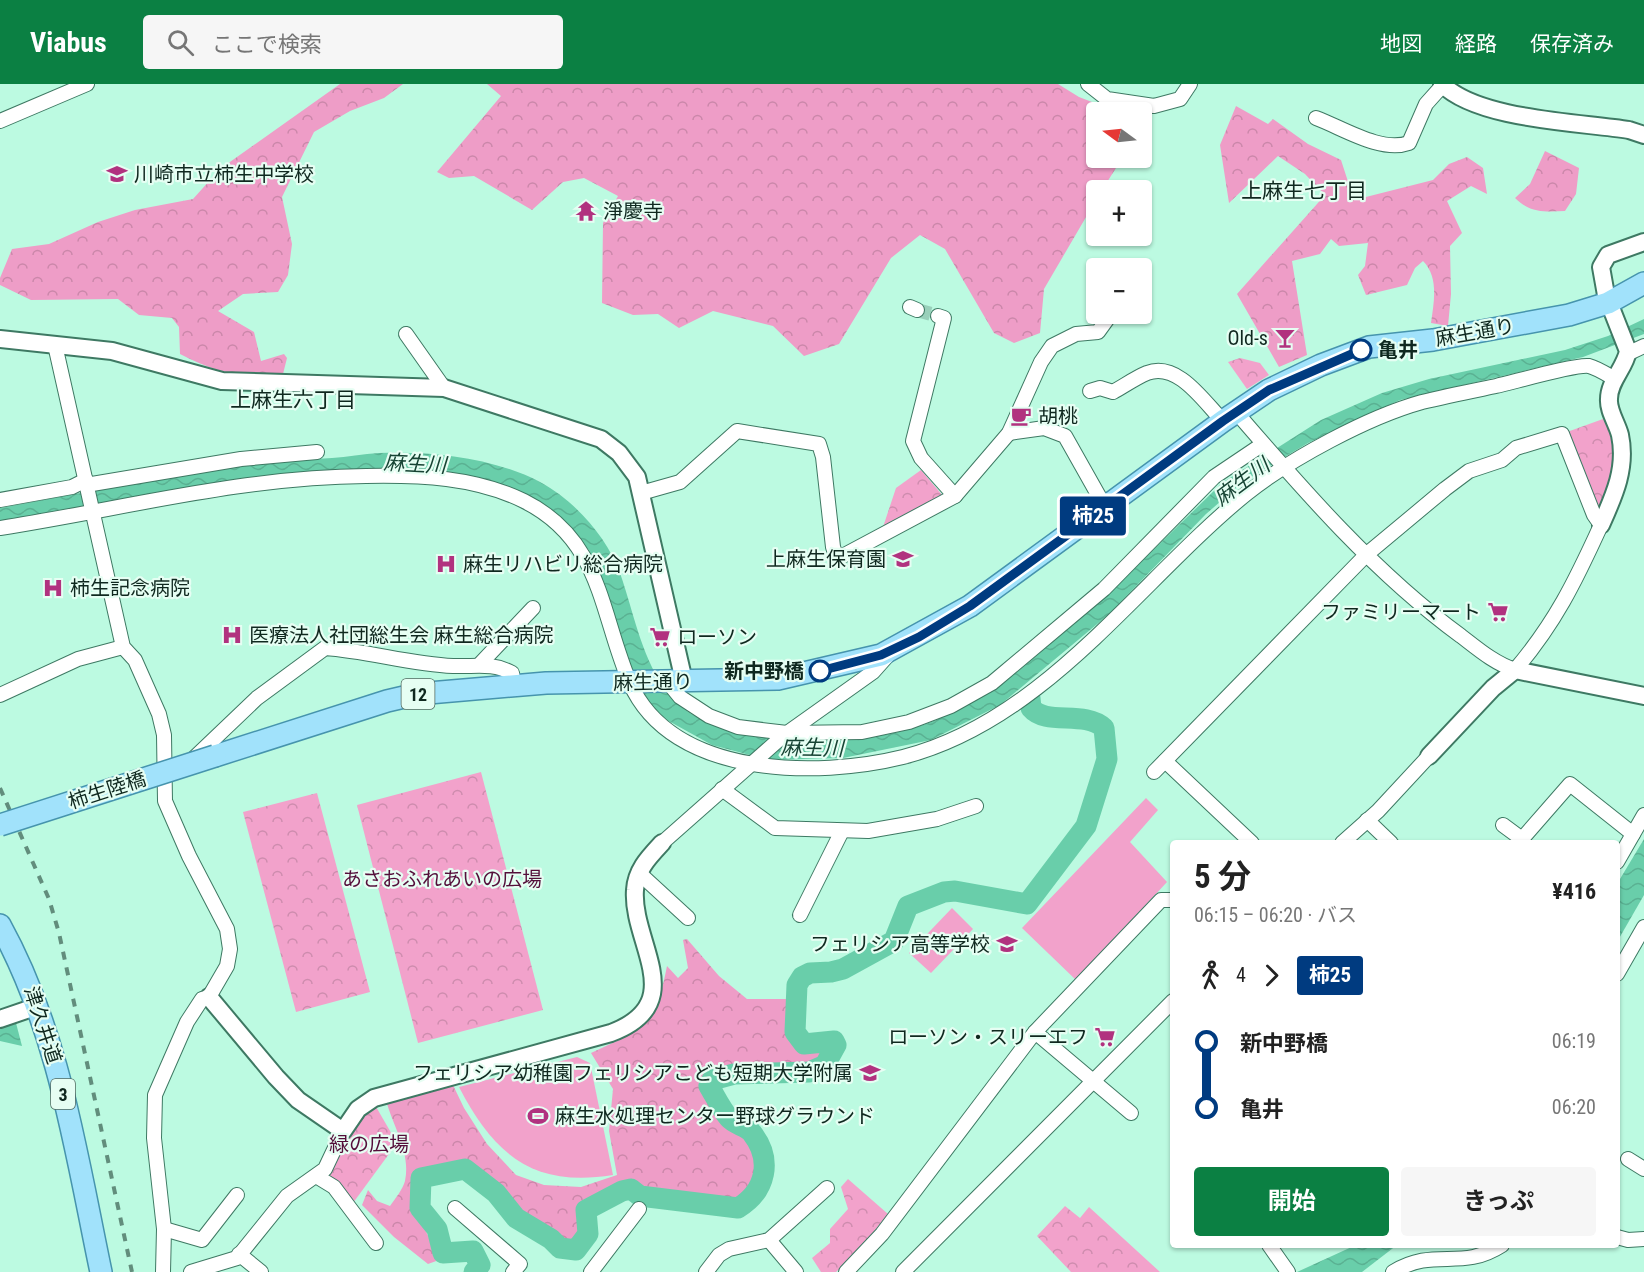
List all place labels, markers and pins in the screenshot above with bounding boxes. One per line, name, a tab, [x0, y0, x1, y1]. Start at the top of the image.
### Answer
school or university icon: 川崎市立柿生中学校	[105, 162, 129, 186]
place label: 川崎市立柿生中学校	[134, 162, 314, 186]
temple icon: 淨慶寺	[574, 199, 598, 223]
place label: 淨慶寺	[603, 199, 663, 223]
place label: Old-s	[1227, 326, 1268, 350]
bar icon: Old-s	[1273, 326, 1297, 350]
place label: 亀井	[1378, 338, 1418, 362]
marker: 亀井	[1350, 339, 1372, 361]
cafe icon: 胡桃	[1009, 404, 1033, 428]
place label: 胡桃	[1038, 404, 1078, 428]
place label: 上麻生保育園	[766, 547, 886, 571]
school or university icon: 上麻生保育園	[891, 547, 915, 571]
hospital icon: 麻生リハビリ総合病院	[434, 552, 458, 576]
place label: 麻生リハビリ総合病院	[463, 552, 663, 576]
hospital icon: 柿生記念病院	[41, 576, 65, 600]
place label: 柿生記念病院	[70, 576, 190, 600]
place label: ファミリーマート	[1321, 600, 1481, 624]
supermarket icon: ファミリーマート	[1486, 600, 1510, 624]
hospital icon: 医療法人社団総生会 麻生総合病院	[220, 623, 244, 647]
place label: 医療法人社団総生会 麻生総合病院	[249, 623, 554, 647]
supermarket icon: ローソン	[648, 625, 672, 649]
place label: ローソン	[677, 625, 757, 649]
place label: 新中野橋	[724, 659, 804, 683]
marker: 新中野橋	[809, 660, 831, 682]
place label: フェリシア高等学校	[810, 932, 990, 956]
school or university icon: フェリシア高等学校	[995, 932, 1019, 956]
place label: ローソン・スリーエフ	[888, 1025, 1088, 1049]
supermarket icon: ローソン・スリーエフ	[1093, 1025, 1117, 1049]
place label: フェリシア幼稚園フェリシアこども短期大学附属	[413, 1061, 853, 1085]
school or university icon: フェリシア幼稚園フェリシアこども短期大学附属	[858, 1061, 882, 1085]
sports icon: 麻生水処理センター野球グラウンド	[526, 1104, 550, 1128]
place label: 麻生水処理センター野球グラウンド	[555, 1104, 875, 1128]

